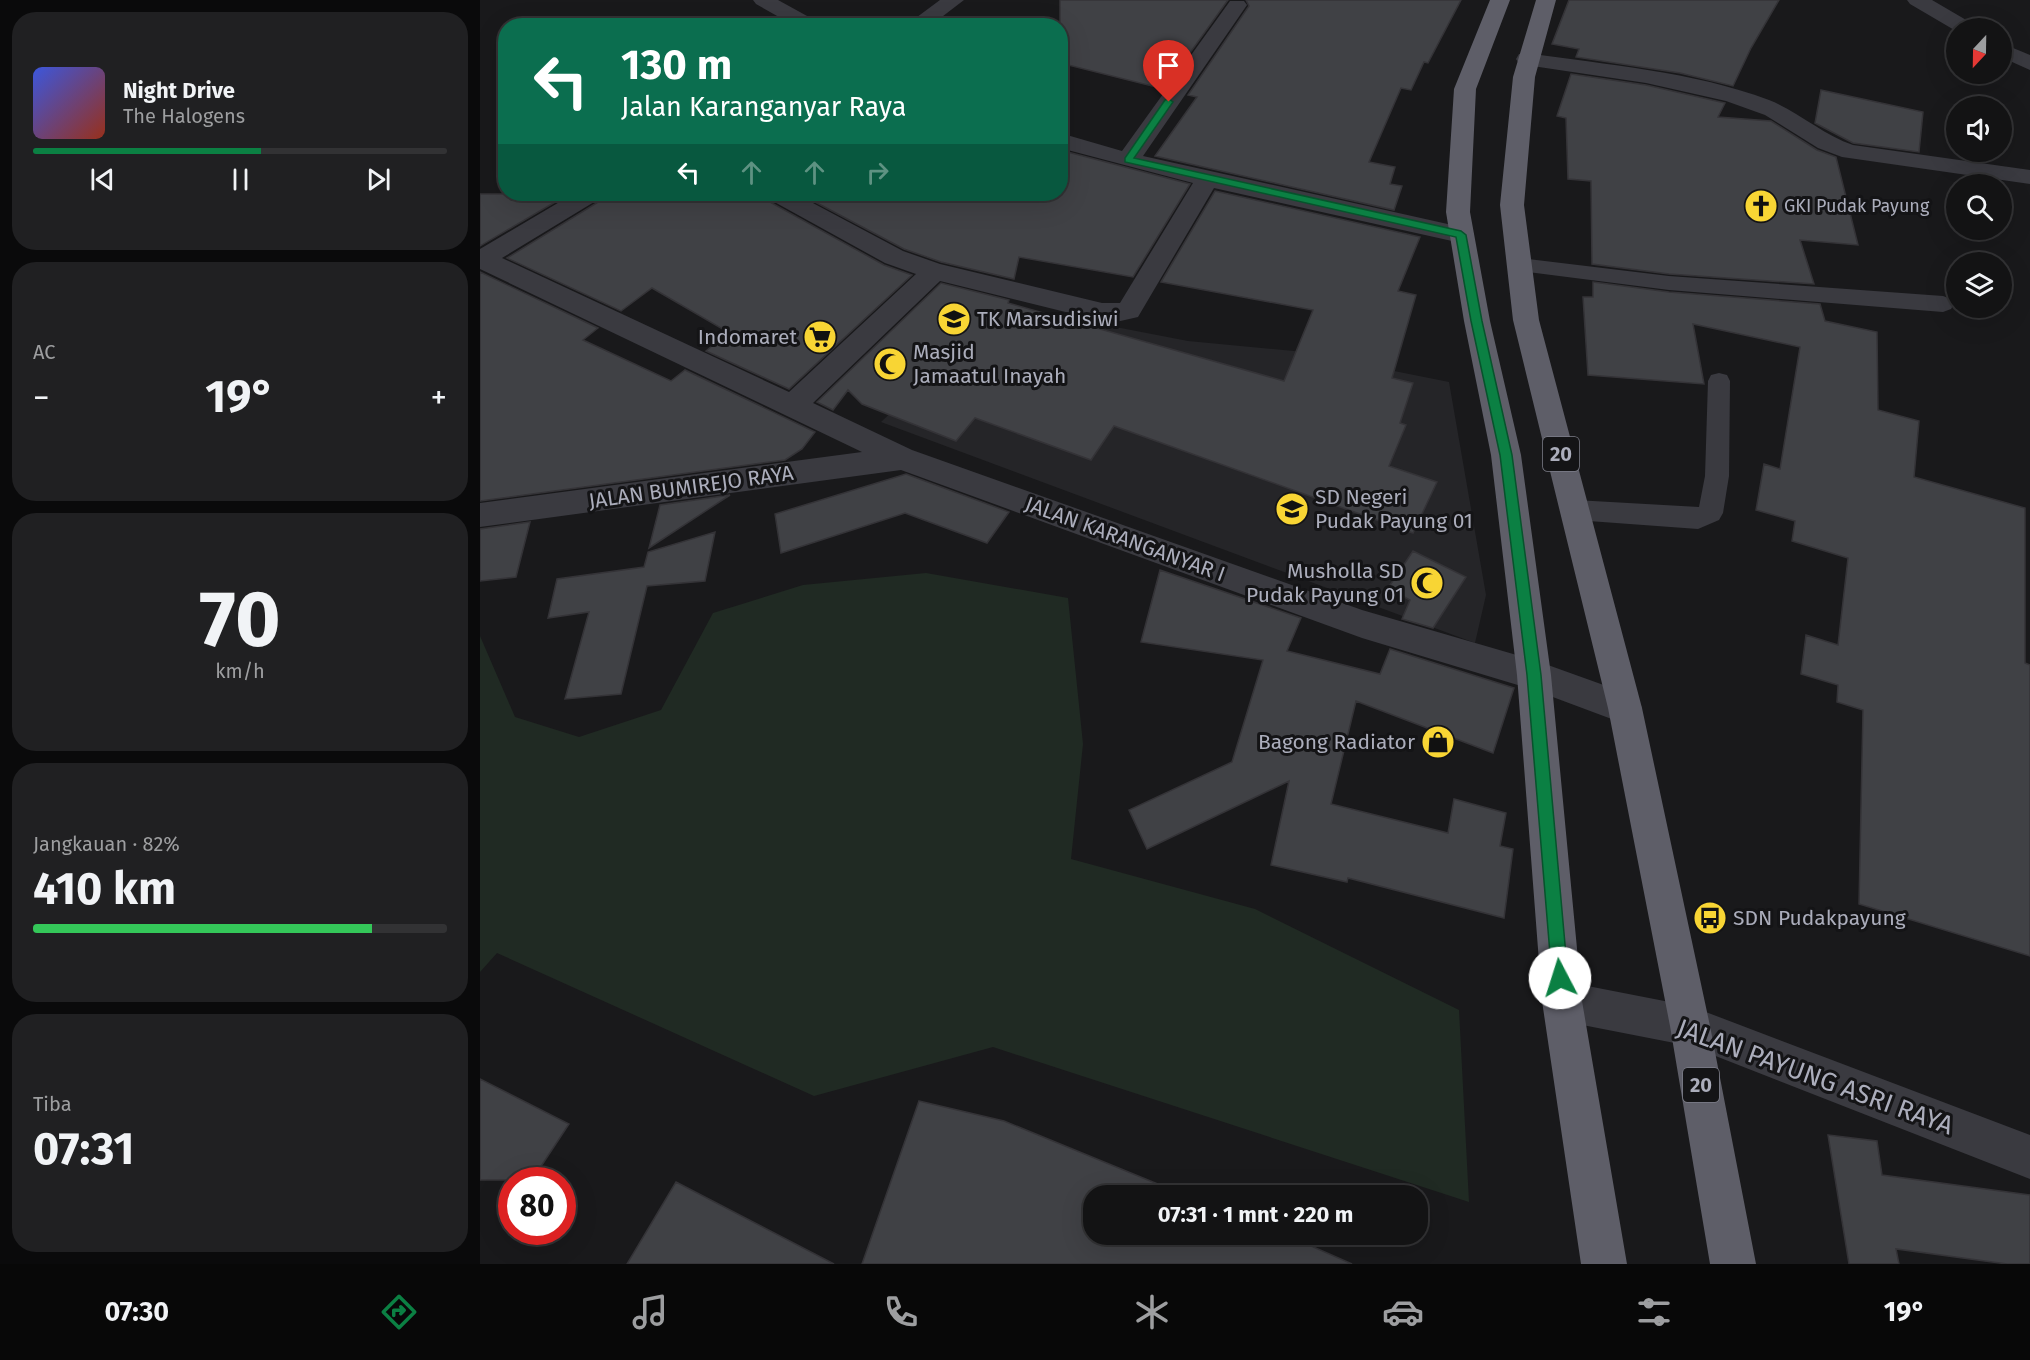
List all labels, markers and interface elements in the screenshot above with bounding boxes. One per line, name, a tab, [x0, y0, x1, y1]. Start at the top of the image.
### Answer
north arrow	[1946, 18, 2012, 84]
map controls	[1946, 18, 2012, 318]
text: 130 m	[621, 40, 732, 90]
pin	[1143, 40, 1194, 102]
icon: left	[522, 42, 600, 120]
icon: arrive	[1152, 49, 1185, 82]
text: Night Drive	[123, 77, 235, 104]
text: Jalan Karanganyar Raya	[621, 91, 906, 123]
button: sound	[1946, 96, 2012, 162]
text: The Halogens	[123, 104, 245, 128]
icon: left	[672, 156, 705, 189]
icon: ahead	[735, 156, 768, 189]
icon: ahead	[798, 156, 831, 189]
icon: right	[861, 156, 894, 189]
icon: previous	[86, 163, 119, 196]
icon: pause	[224, 163, 257, 196]
icon: next	[362, 163, 395, 196]
button: search	[1946, 174, 2012, 240]
church icon: GKI Pudak Payung	[1743, 188, 1779, 224]
place label: GKI Pudak Payung	[1784, 195, 1930, 217]
button: layers	[1946, 252, 2012, 318]
school or university icon: TK Marsudisiwi	[936, 301, 972, 337]
place label: TK Marsudisiwi	[977, 306, 1119, 332]
supermarket icon: Indomaret	[802, 319, 838, 355]
place label: Indomaret	[698, 324, 797, 350]
place label: Masjid Jamaatul Inayah	[913, 339, 1066, 389]
text: AC	[33, 340, 55, 364]
mosque icon: Masjid Jamaatul Inayah	[872, 346, 908, 382]
text: 19°	[205, 370, 275, 424]
text: −	[33, 378, 50, 418]
text: +	[431, 378, 447, 418]
road number: 20	[1543, 437, 1579, 471]
street label: JALAN BUMIREJO RAYA	[587, 460, 795, 514]
place label: SD Negeri Pudak Payung 01	[1315, 484, 1473, 534]
street label: JALAN KARANGANYAR I	[1021, 491, 1229, 587]
school or university icon: SD Negeri Pudak Payung 01	[1274, 491, 1310, 527]
place label: Musholla SD Pudak Payung 01	[1246, 558, 1404, 608]
mosque icon: Musholla SD Pudak Payung 01	[1409, 565, 1445, 601]
text: 70	[199, 573, 281, 667]
text: km/h	[215, 659, 265, 683]
shop icon: Bagong Radiator	[1420, 724, 1456, 760]
place label: Bagong Radiator	[1258, 729, 1415, 755]
text: Jangkauan · 82%	[33, 832, 180, 856]
text: 410 km	[33, 862, 176, 916]
bus stop icon: SDN Pudakpayung	[1692, 900, 1728, 936]
place label: SDN Pudakpayung	[1733, 905, 1906, 931]
position arrow	[1528, 946, 1592, 1010]
street label: JALAN PAYUNG ASRI RAYA	[1673, 1013, 1957, 1141]
road number: 20	[1683, 1068, 1719, 1102]
text: Tiba	[33, 1092, 72, 1116]
text: 07:31	[33, 1122, 134, 1176]
speed limit sign: 80	[498, 1167, 576, 1245]
text: 07:31 · 1 mnt · 220 m	[1158, 1201, 1353, 1228]
icon: directions	[378, 1291, 420, 1333]
icon: music	[629, 1291, 671, 1333]
icon: phone	[880, 1291, 922, 1333]
icon: climate	[1131, 1291, 1173, 1333]
icon: car	[1382, 1291, 1424, 1333]
icon: filters	[1633, 1291, 1675, 1333]
text: 07:30	[104, 1296, 169, 1328]
text: 19°	[1884, 1296, 1926, 1328]

